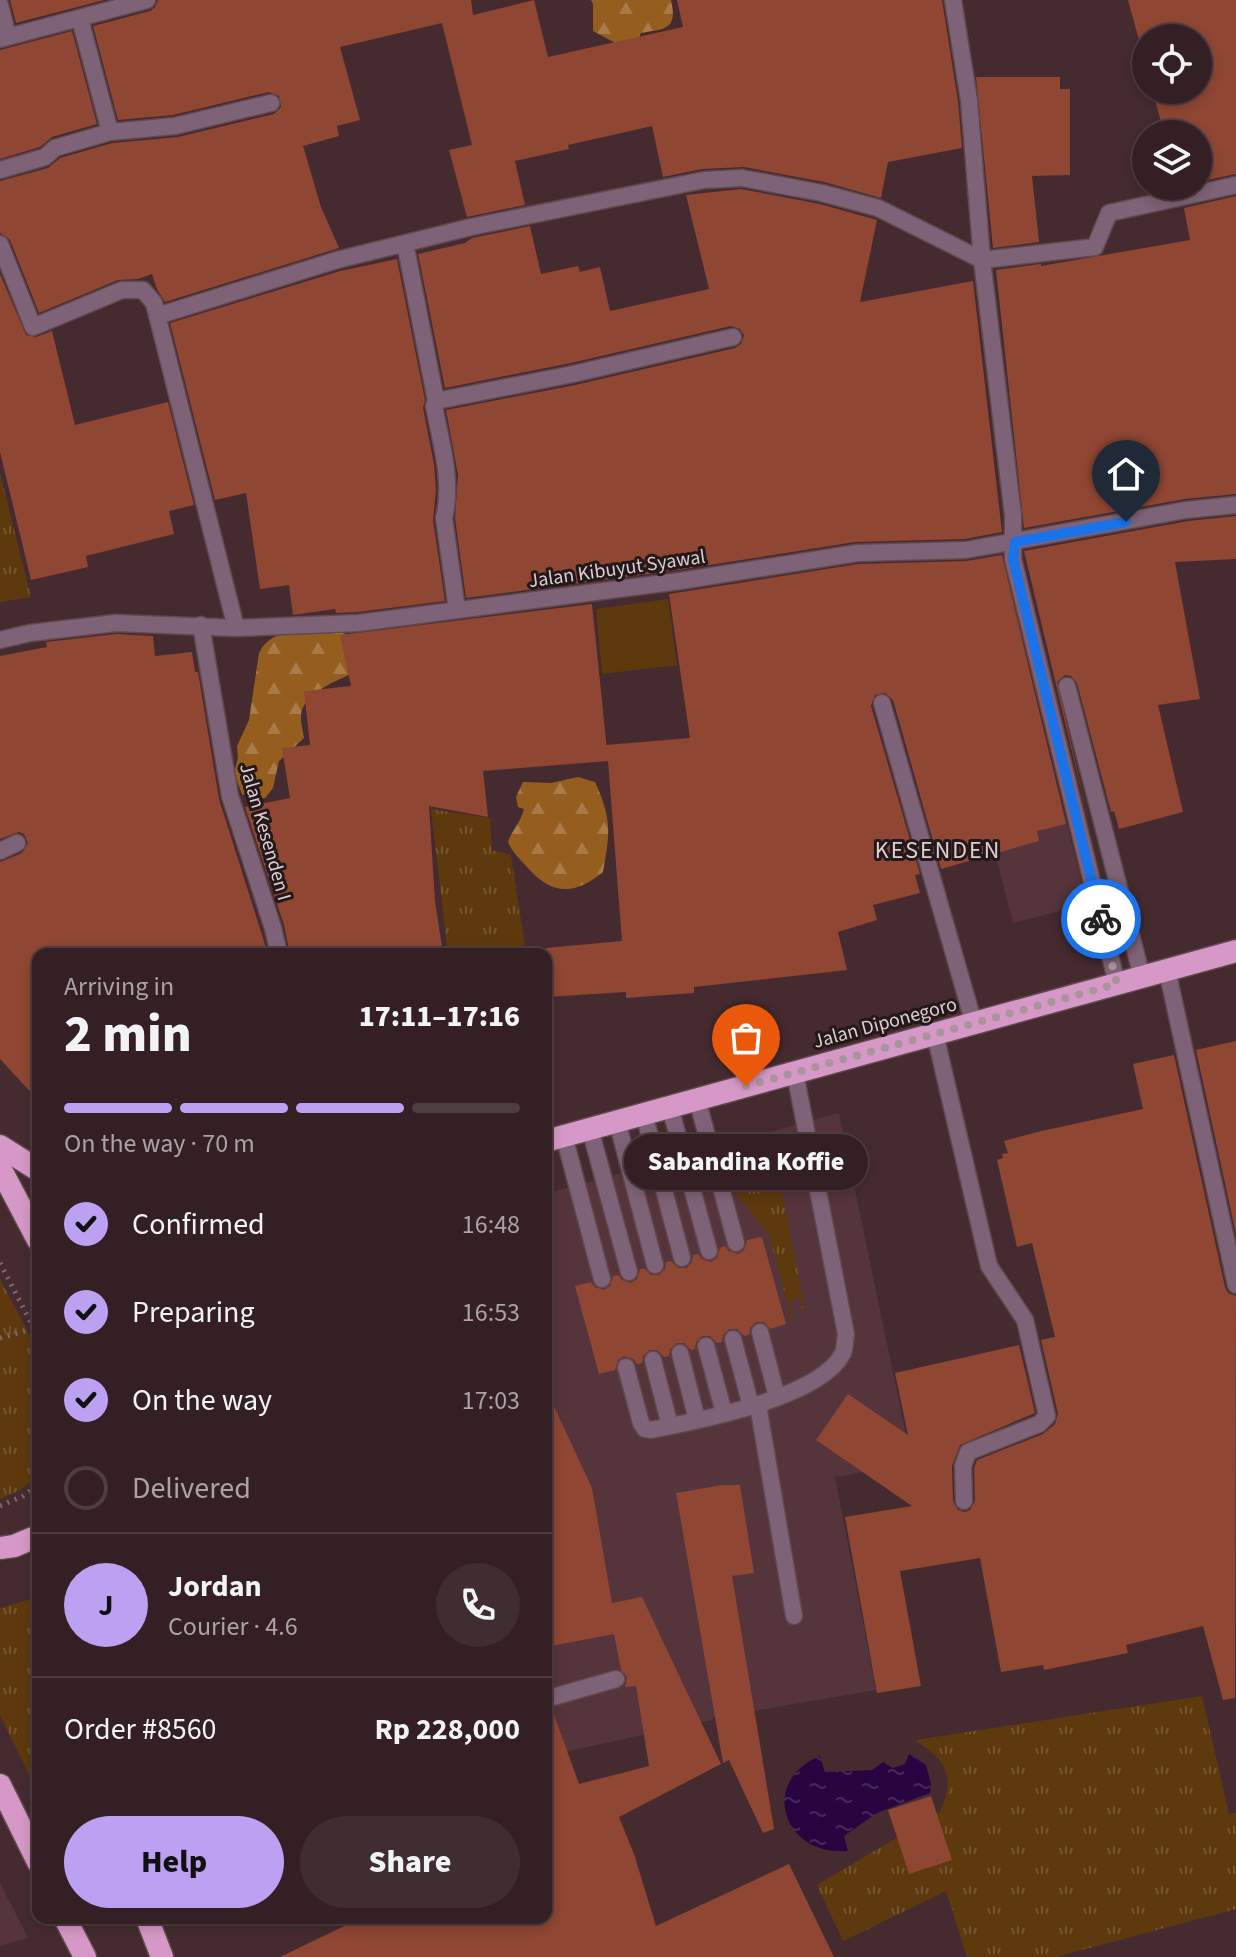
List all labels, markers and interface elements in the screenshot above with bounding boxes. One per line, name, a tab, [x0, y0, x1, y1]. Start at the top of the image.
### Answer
map controls	[1132, 24, 1212, 200]
button: locate	[1132, 24, 1212, 104]
button: layers	[1132, 120, 1212, 200]
pin	[1092, 440, 1160, 522]
icon: home	[1104, 452, 1148, 496]
street label: Jalan Kibuyut Syawal	[527, 543, 707, 595]
street label: Jalan Kesenden I	[232, 760, 298, 904]
district label: KESENDEN	[875, 833, 1001, 868]
courier	[1061, 879, 1141, 959]
icon: bike	[1079, 897, 1123, 941]
text: Arriving in	[64, 968, 174, 1005]
street label: Jalan Diponegoro	[810, 990, 960, 1056]
text: 17:11–17:16	[359, 995, 520, 1038]
text: 2 min	[64, 998, 192, 1072]
pin	[712, 1004, 780, 1086]
icon: bag	[724, 1016, 768, 1060]
text: On the way · 70 m	[64, 1125, 255, 1162]
callout: Sabandina Koffie	[624, 1134, 868, 1190]
text: Sabandina Koffie	[648, 1143, 844, 1180]
icon: check	[64, 1202, 108, 1246]
text: Confirmed	[132, 1203, 265, 1246]
text: 16:48	[462, 1206, 520, 1243]
icon: check	[64, 1290, 108, 1334]
text: Preparing	[132, 1291, 255, 1334]
text: 16:53	[462, 1294, 520, 1331]
icon: check	[64, 1378, 108, 1422]
text: On the way	[132, 1379, 272, 1422]
text: 17:03	[462, 1382, 520, 1419]
text: Delivered	[132, 1467, 251, 1510]
button: phone	[436, 1563, 520, 1647]
text: Jordan	[168, 1565, 262, 1608]
text: J	[98, 1584, 114, 1627]
text: Courier · 4.6	[168, 1608, 298, 1645]
text: Order #8560	[64, 1708, 217, 1751]
text: Rp 228,000	[374, 1708, 520, 1751]
button: Help	[64, 1816, 284, 1908]
button: Share	[300, 1816, 520, 1908]

